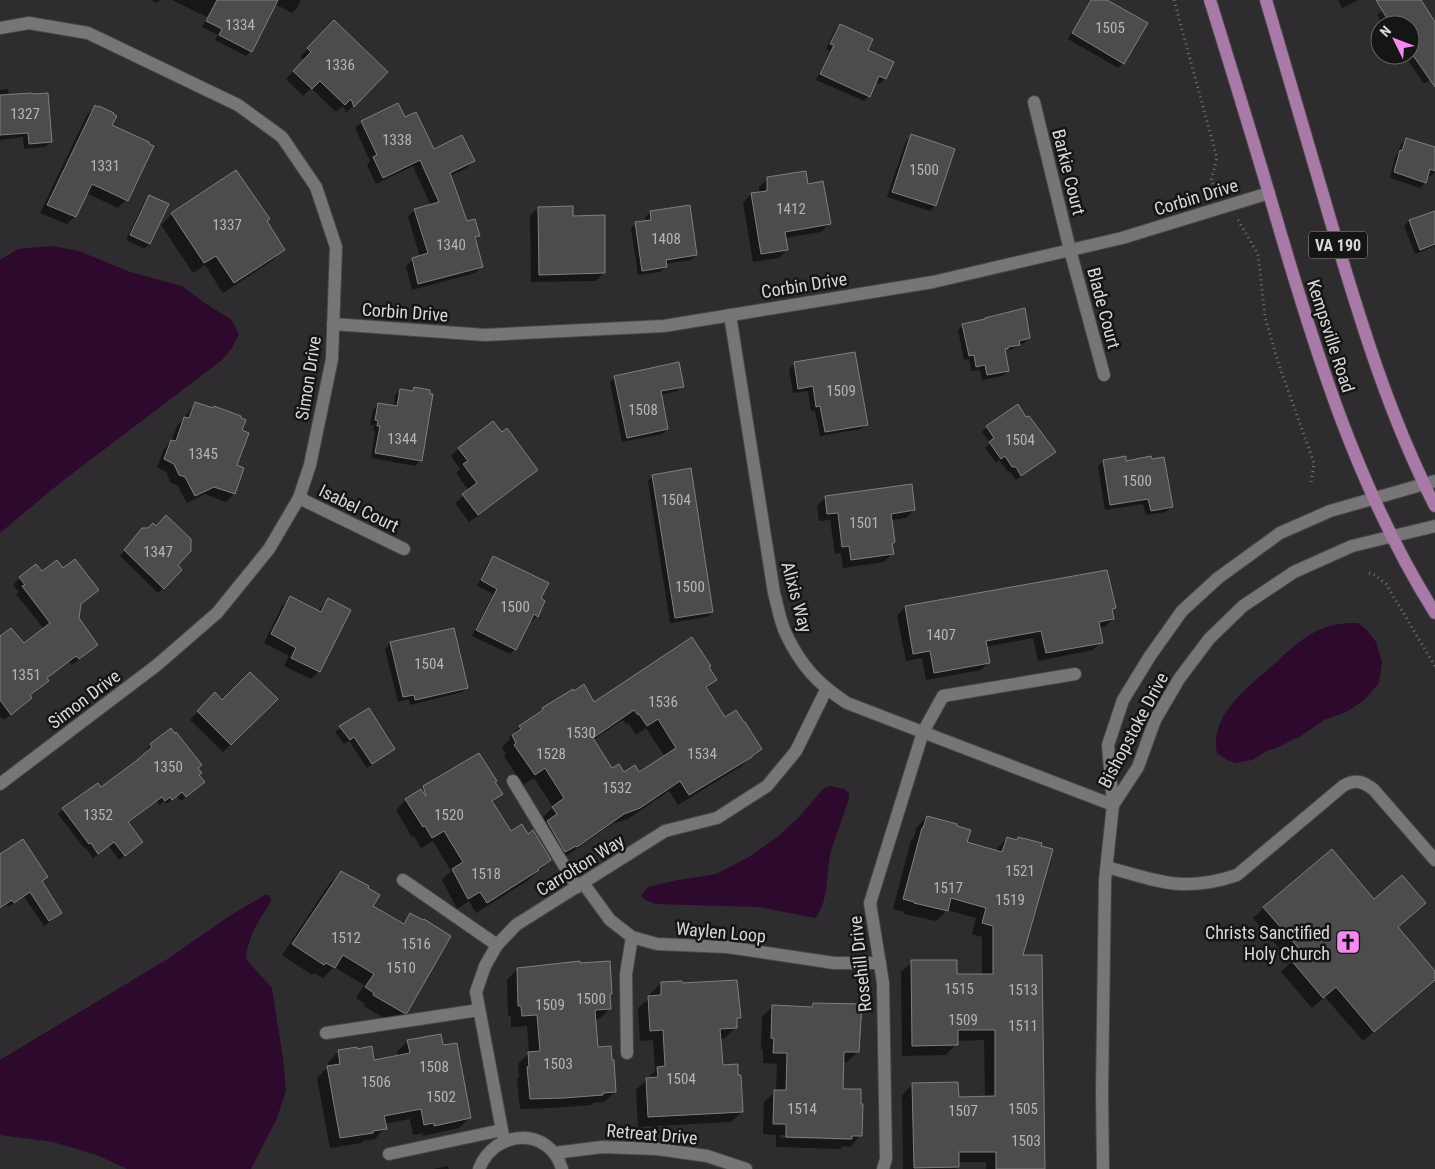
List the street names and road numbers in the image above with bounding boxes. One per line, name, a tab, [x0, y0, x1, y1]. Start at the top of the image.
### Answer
street label: Barkie Court	[1048, 127, 1090, 217]
street label: Corbin Drive	[1152, 174, 1240, 220]
road number: VA 190	[1309, 232, 1367, 258]
street label: Blade Court	[1083, 265, 1125, 351]
street label: Corbin Drive	[760, 268, 848, 302]
street label: Kempsville Road	[1303, 277, 1359, 395]
street label: Corbin Drive	[361, 299, 449, 325]
street label: Simon Drive	[291, 334, 325, 422]
street label: Isabel Court	[316, 480, 402, 536]
street label: Alixis Way	[777, 559, 817, 635]
street label: Simon Drive	[44, 665, 124, 733]
street label: Bishopstoke Drive	[1094, 669, 1172, 791]
street label: Carrolton Way	[532, 830, 628, 900]
street label: Rosehill Drive	[845, 915, 875, 1013]
street label: Waylen Loop	[675, 918, 767, 946]
street label: Retreat Drive	[606, 1120, 698, 1148]

